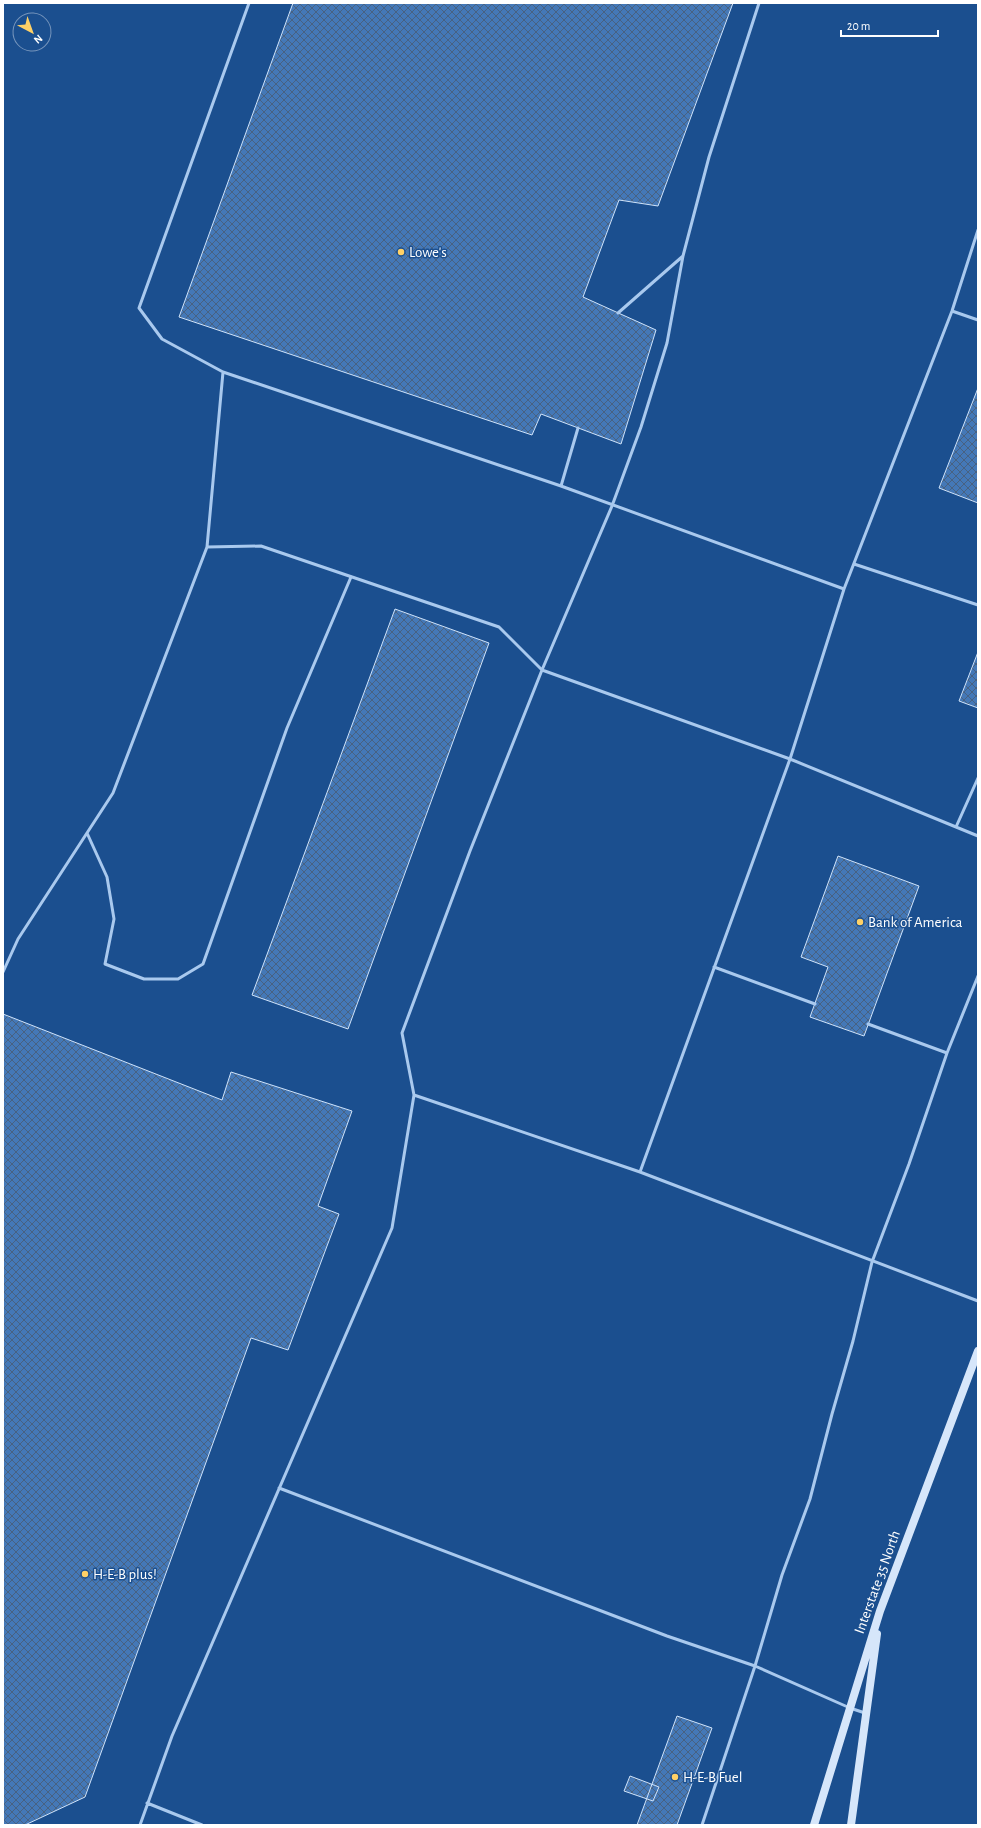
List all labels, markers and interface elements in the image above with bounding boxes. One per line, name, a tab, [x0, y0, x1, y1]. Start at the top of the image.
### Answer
north arrow	[12, 12, 52, 52]
scale bar	[841, 12, 938, 38]
text: 20 m	[847, 20, 870, 32]
text: N	[32, 33, 45, 46]
place label: Lowe's	[409, 245, 447, 260]
marker: Lowe's	[396, 247, 406, 257]
place label: Bank of America	[868, 915, 963, 930]
marker: Bank of America	[855, 917, 865, 927]
street label: Interstate 35 North	[852, 1529, 903, 1636]
place label: H-E-B plus!	[93, 1567, 157, 1582]
marker: H-E-B plus!	[80, 1569, 90, 1579]
place label: H-E-B Fuel	[683, 1770, 742, 1785]
marker: H-E-B Fuel	[670, 1772, 680, 1782]

